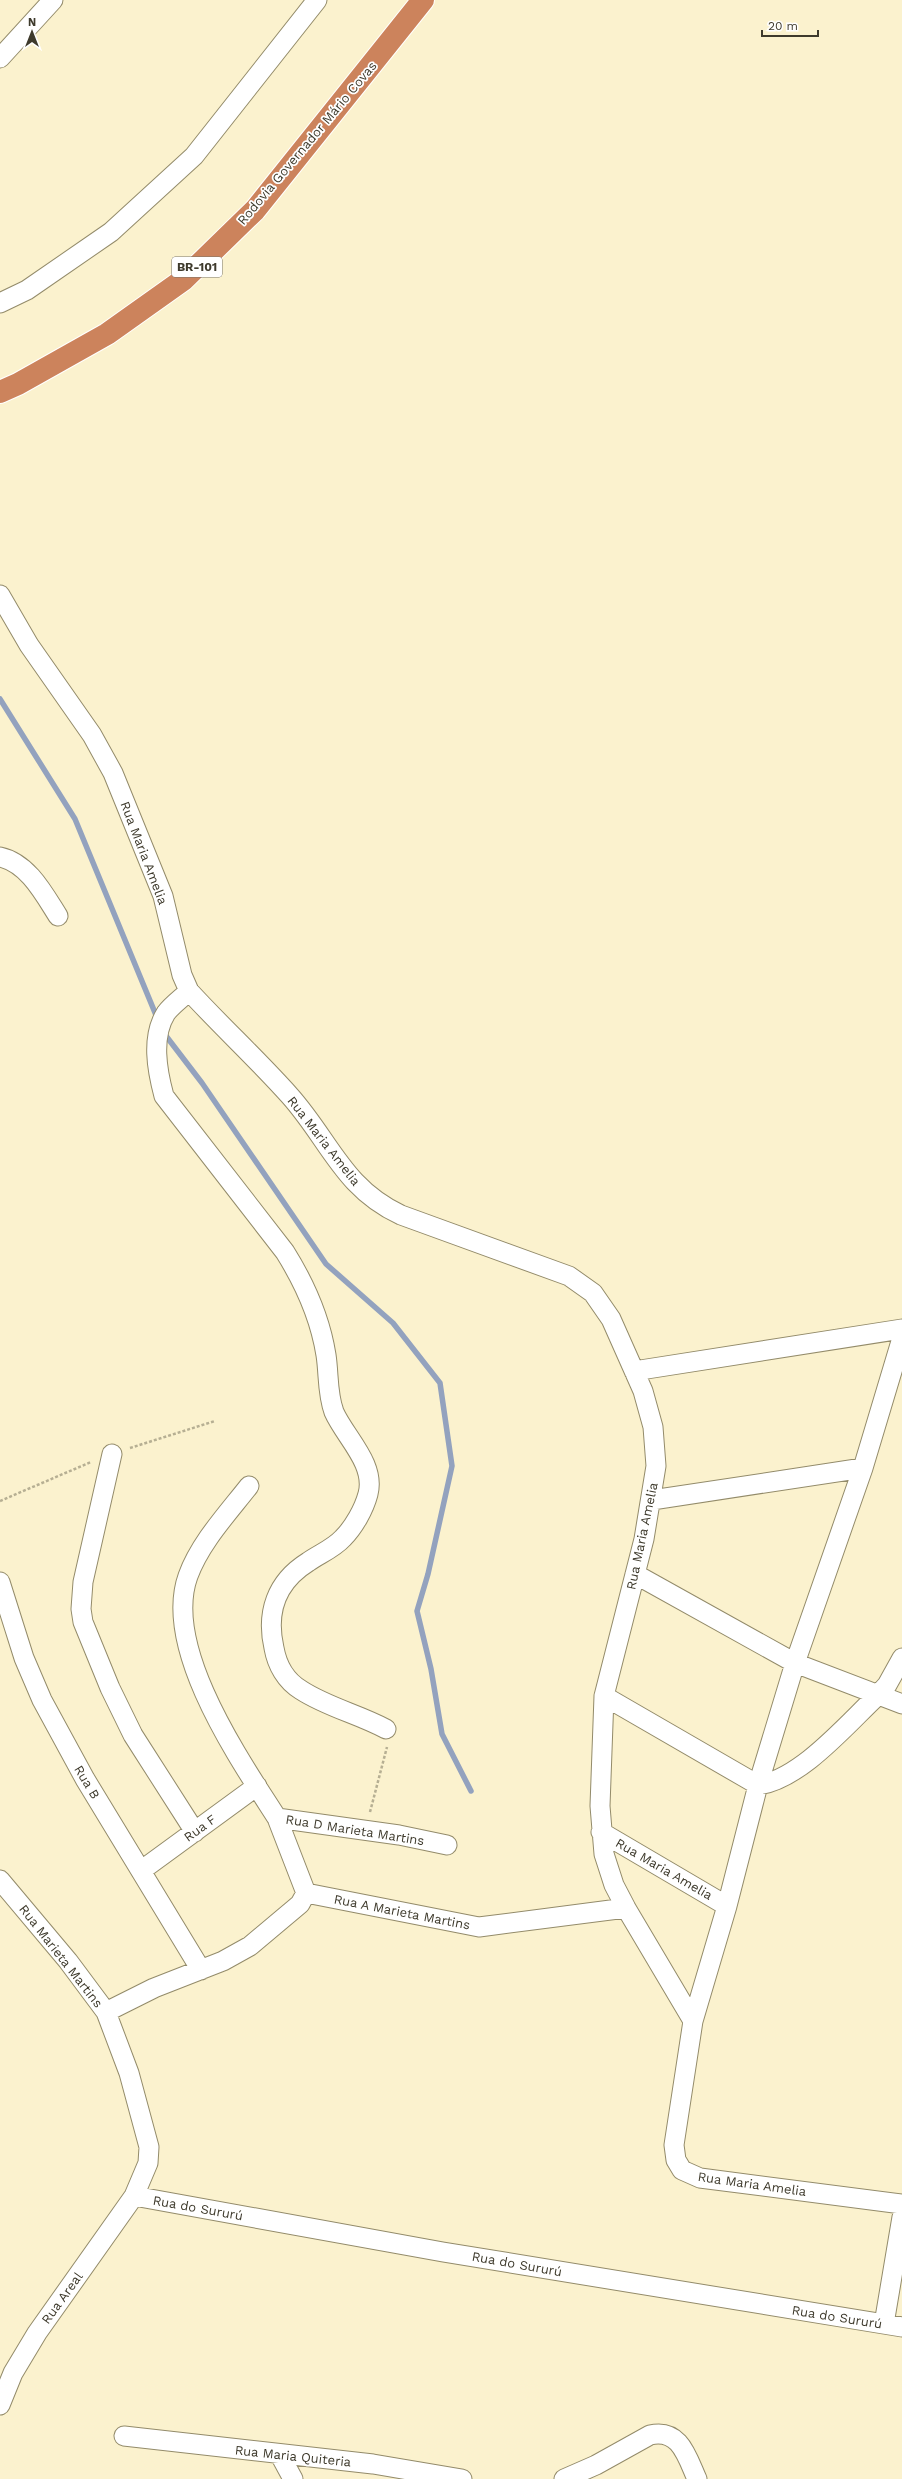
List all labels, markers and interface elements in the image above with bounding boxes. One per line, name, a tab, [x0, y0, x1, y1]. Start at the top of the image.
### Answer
north arrow	[12, 12, 52, 52]
scale bar	[762, 12, 818, 38]
text: N	[28, 16, 36, 29]
text: 20 m	[768, 19, 798, 33]
street label: Rodovia Governador Mário Covas	[234, 58, 380, 228]
road number: BR-101	[172, 257, 222, 277]
street label: Rua Maria Amelia	[117, 799, 171, 907]
street label: Rua Maria Amelia	[284, 1093, 364, 1189]
street label: Rua Maria Amelia	[623, 1480, 661, 1591]
street label: Rua B	[71, 1762, 103, 1802]
street label: Rua F	[181, 1811, 219, 1845]
street label: Rua D Marieta Martins	[285, 1812, 426, 1848]
street label: Rua Maria Amelia	[613, 1835, 716, 1903]
street label: Rua A Marieta Martins	[333, 1891, 472, 1933]
street label: Rua Marieta Martins	[16, 1902, 106, 2011]
street label: Rua Maria Amelia	[697, 2169, 808, 2199]
street label: Rua do Sururú	[152, 2193, 244, 2223]
street label: Rua do Sururú	[471, 2249, 563, 2279]
street label: Rua Areal	[38, 2269, 86, 2327]
street label: Rua do Sururú	[791, 2302, 883, 2332]
street label: Rua Maria Quiteria	[234, 2442, 353, 2470]

